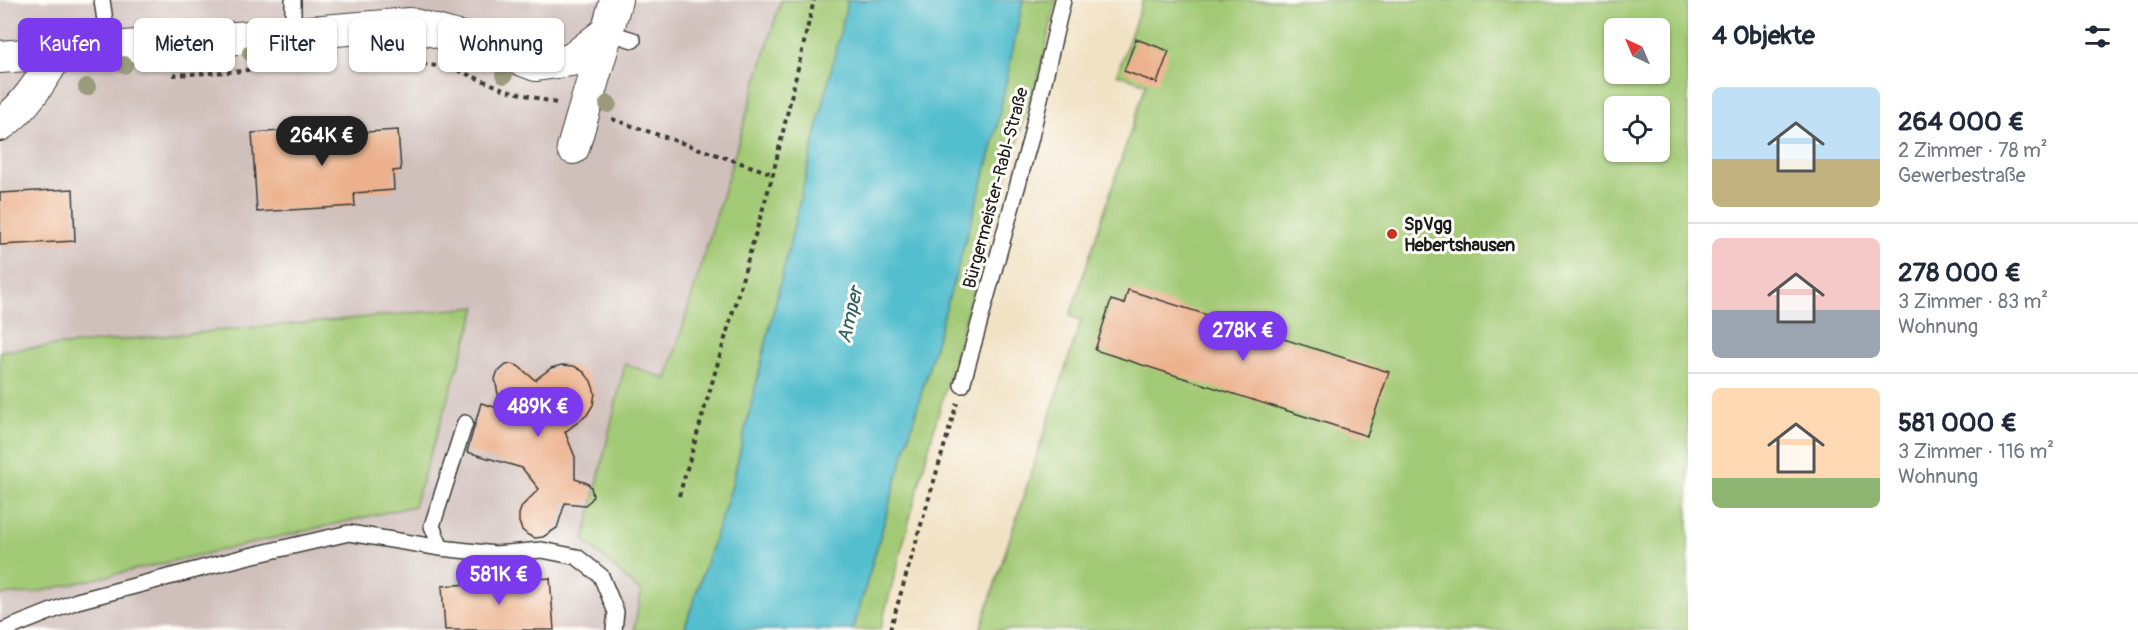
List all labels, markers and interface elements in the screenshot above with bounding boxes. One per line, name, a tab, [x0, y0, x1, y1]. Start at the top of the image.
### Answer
chip: Kaufen	[18, 18, 122, 72]
chip: Mieten	[134, 18, 235, 72]
chip: Filter	[247, 18, 337, 72]
chip: Neu	[349, 18, 426, 72]
chip: Wohnung	[438, 18, 564, 72]
north arrow	[1604, 18, 1670, 84]
map controls	[1604, 18, 1670, 162]
text: 4 Objekte	[1712, 20, 1815, 52]
icon: filters	[2081, 20, 2114, 53]
street label: Bürgermeister-Rabl-Straße	[958, 85, 1034, 291]
button: locate	[1604, 96, 1670, 162]
text: 264 000 €	[1898, 106, 2024, 138]
icon: home	[1760, 111, 1832, 183]
pin: 264K €	[273, 116, 371, 167]
text: 264K €	[290, 123, 354, 148]
text: 2 Zimmer · 78 m²	[1898, 138, 2048, 163]
text: Gewerbestraße	[1898, 163, 2026, 188]
place label: SpVgg Hebertshausen	[1404, 213, 1515, 257]
marker: SpVgg Hebertshausen	[1385, 227, 1399, 241]
text: 278 000 €	[1898, 257, 2021, 289]
icon: home	[1760, 262, 1832, 334]
water label: Amper	[831, 282, 869, 345]
text: 3 Zimmer · 83 m²	[1898, 289, 2048, 314]
pin: 278K €	[1194, 311, 1292, 362]
text: Wohnung	[1898, 314, 1978, 339]
text: 278K €	[1212, 318, 1274, 343]
pin: 489K €	[489, 387, 587, 438]
text: 489K €	[507, 394, 569, 419]
text: 581 000 €	[1898, 407, 2017, 439]
icon: home	[1760, 412, 1832, 484]
text: 3 Zimmer · 116 m²	[1898, 439, 2054, 464]
text: Wohnung	[1898, 464, 1978, 489]
pin: 581K €	[450, 555, 548, 606]
text: 581K €	[470, 562, 528, 587]

